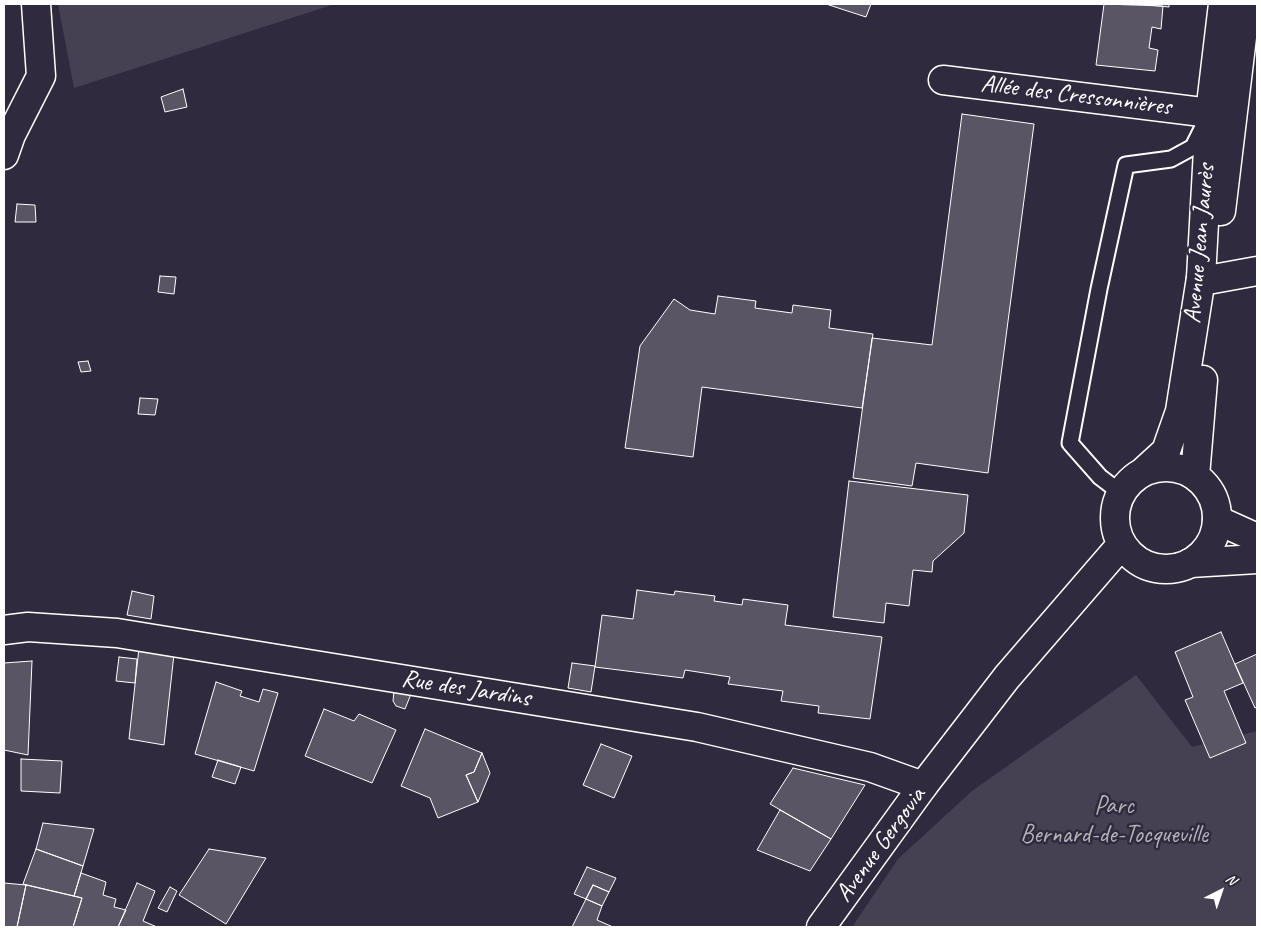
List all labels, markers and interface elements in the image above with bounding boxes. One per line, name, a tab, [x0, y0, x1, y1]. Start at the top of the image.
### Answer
street label: Allée des Cressonnières	[979, 69, 1173, 123]
street label: Avenue Jean Jaurès	[1178, 163, 1222, 325]
street label: Rue des Jardins	[399, 664, 533, 714]
street label: Avenue Gergovia	[829, 782, 933, 908]
park label: Parc Bernard-de-Tocqueville	[1020, 791, 1208, 850]
north arrow	[1196, 866, 1246, 916]
text: N	[1222, 870, 1240, 889]

